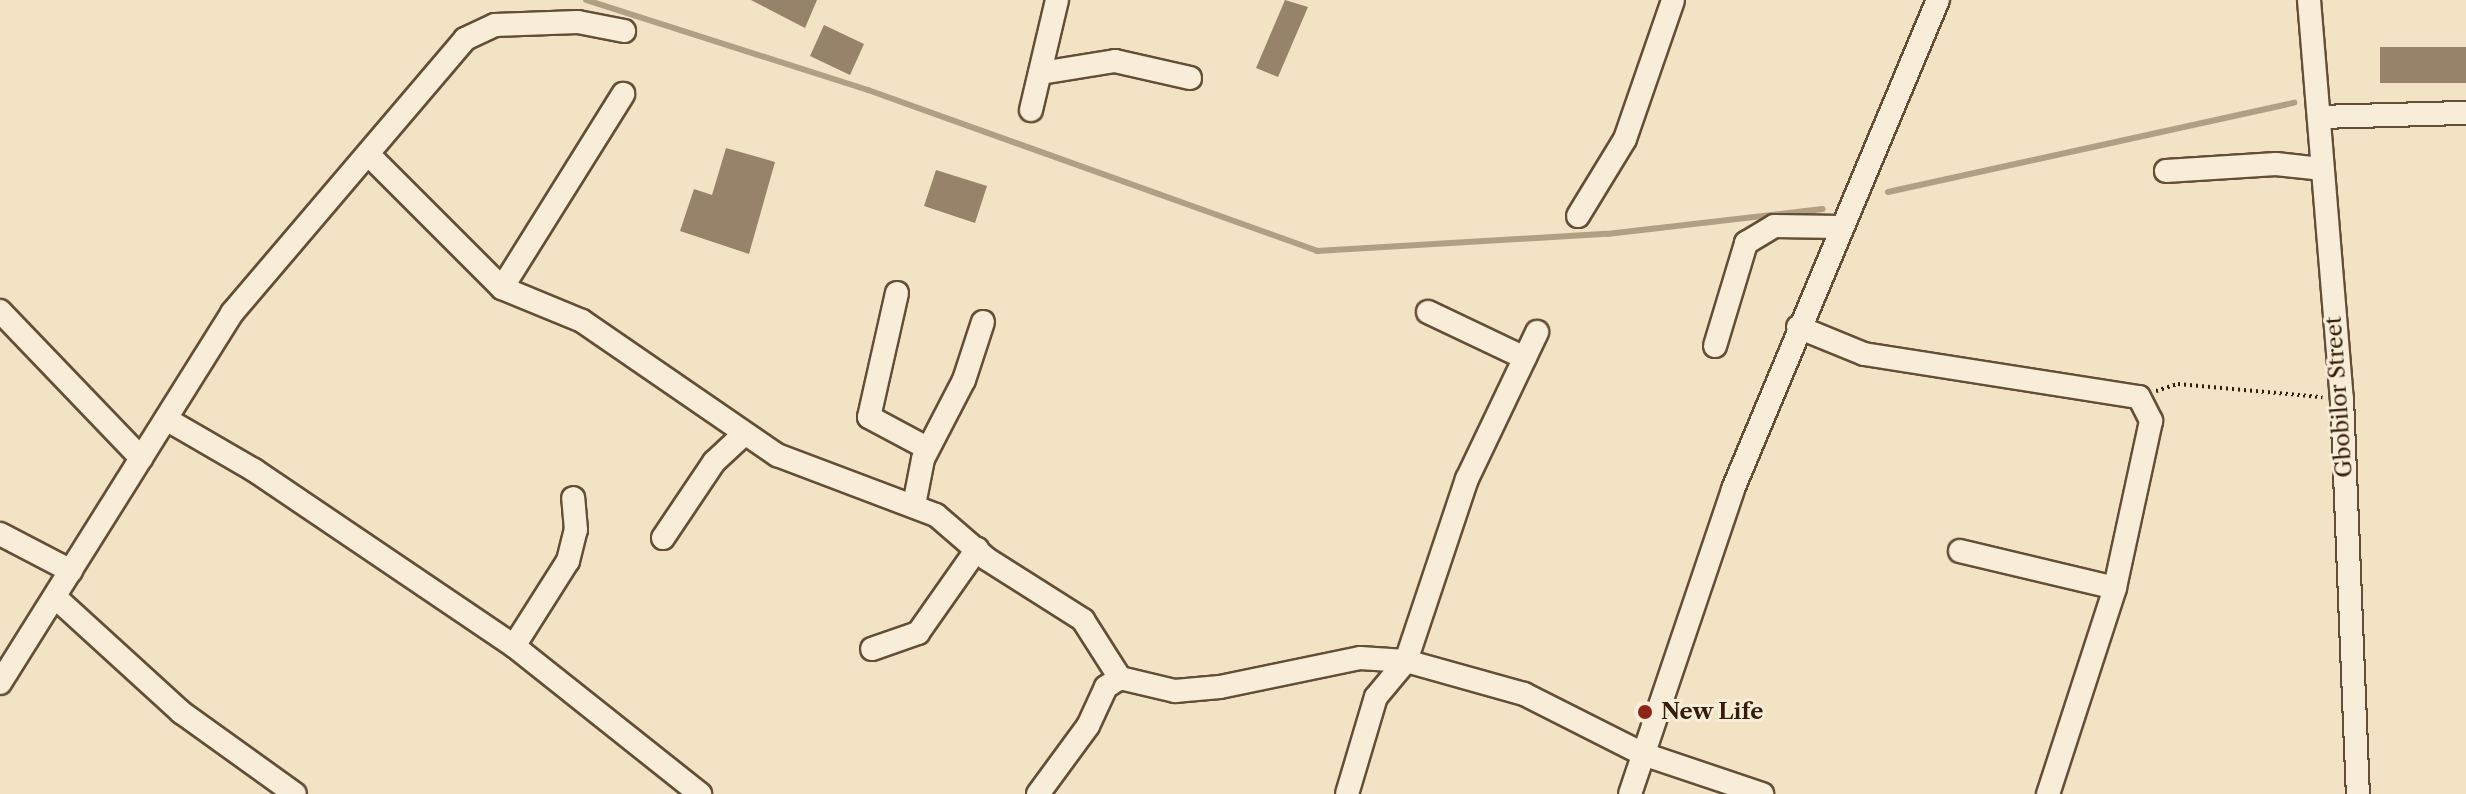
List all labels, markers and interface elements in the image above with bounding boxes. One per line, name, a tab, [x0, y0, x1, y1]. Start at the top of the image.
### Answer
street label: Gbobilor Street	[2320, 315, 2358, 479]
place label: New Life	[1661, 699, 1764, 725]
marker: New Life	[1636, 703, 1654, 721]

